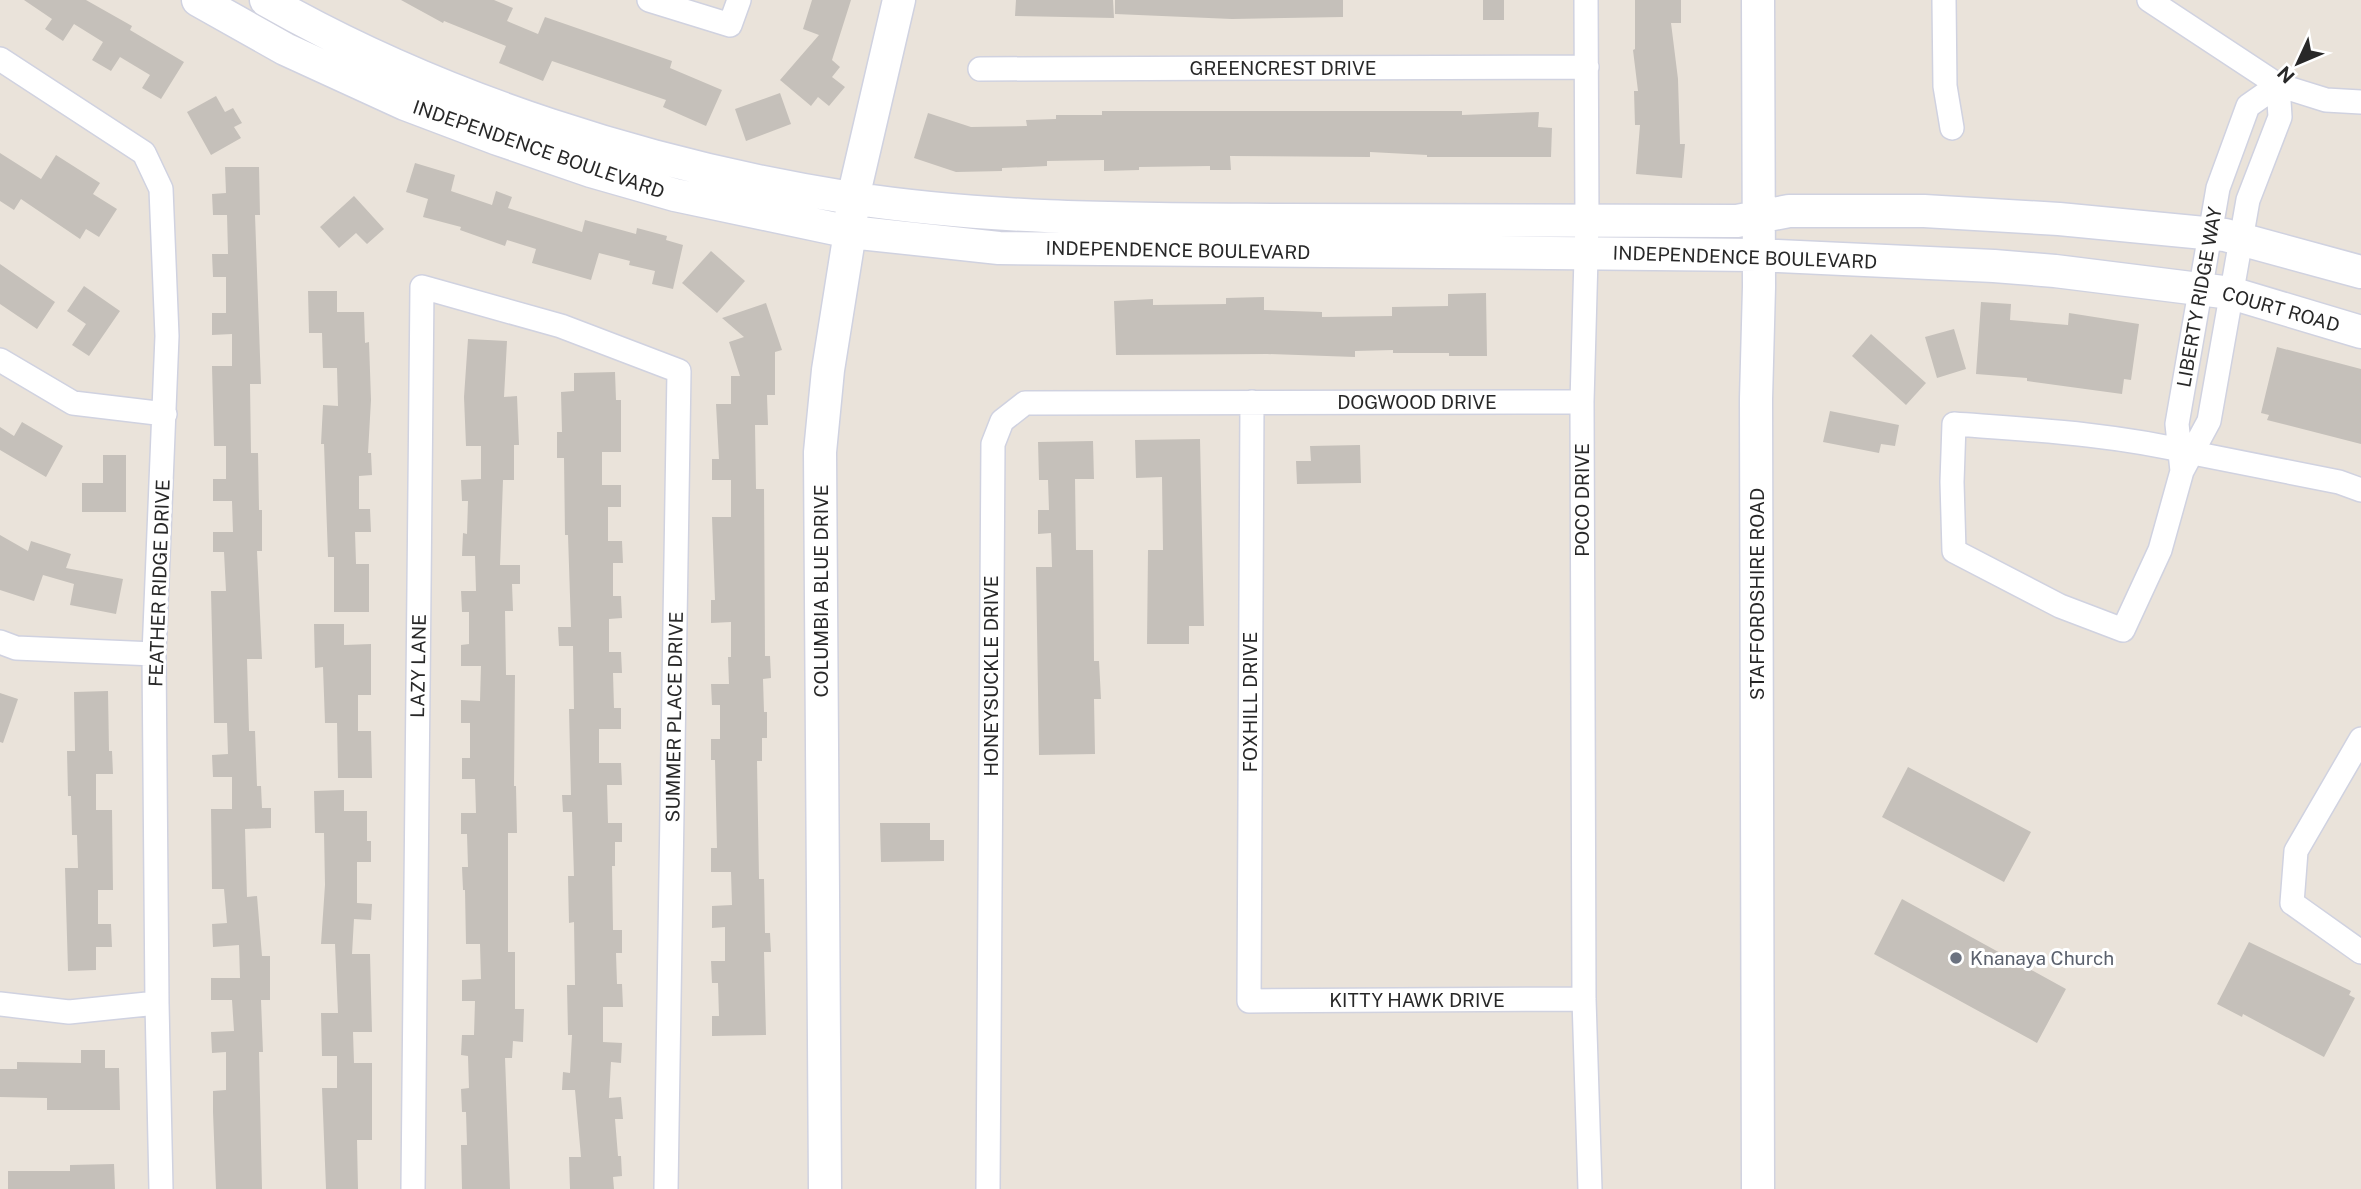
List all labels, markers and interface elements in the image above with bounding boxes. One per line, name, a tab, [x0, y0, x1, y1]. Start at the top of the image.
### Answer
north arrow	[2263, 28, 2333, 98]
street label: GREENCREST DRIVE	[1189, 57, 1377, 79]
text: N	[2273, 62, 2299, 88]
street label: INDEPENDENCE BOULEVARD	[410, 96, 668, 202]
street label: LIBERTY RIDGE WAY	[2172, 205, 2226, 389]
street label: INDEPENDENCE BOULEVARD	[1046, 237, 1310, 263]
street label: INDEPENDENCE BOULEVARD	[1612, 241, 1878, 273]
street label: COURT ROAD	[2220, 282, 2342, 336]
street label: DOGWOOD DRIVE	[1337, 391, 1497, 413]
street label: POCO DRIVE	[1571, 443, 1593, 557]
street label: FEATHER RIDGE DRIVE	[144, 479, 174, 687]
street label: COLUMBIA BLUE DRIVE	[810, 484, 832, 698]
street label: STAFFORDSHIRE ROAD	[1746, 488, 1768, 700]
street label: HONEYSUCKLE DRIVE	[980, 575, 1002, 777]
street label: SUMMER PLACE DRIVE	[661, 611, 687, 823]
street label: LAZY LANE	[406, 614, 430, 718]
street label: FOXHILL DRIVE	[1239, 632, 1261, 772]
place label: Knanaya Church	[1970, 947, 2114, 969]
marker: Knanaya Church	[1948, 950, 1964, 966]
street label: KITTY HAWK DRIVE	[1329, 989, 1505, 1011]

